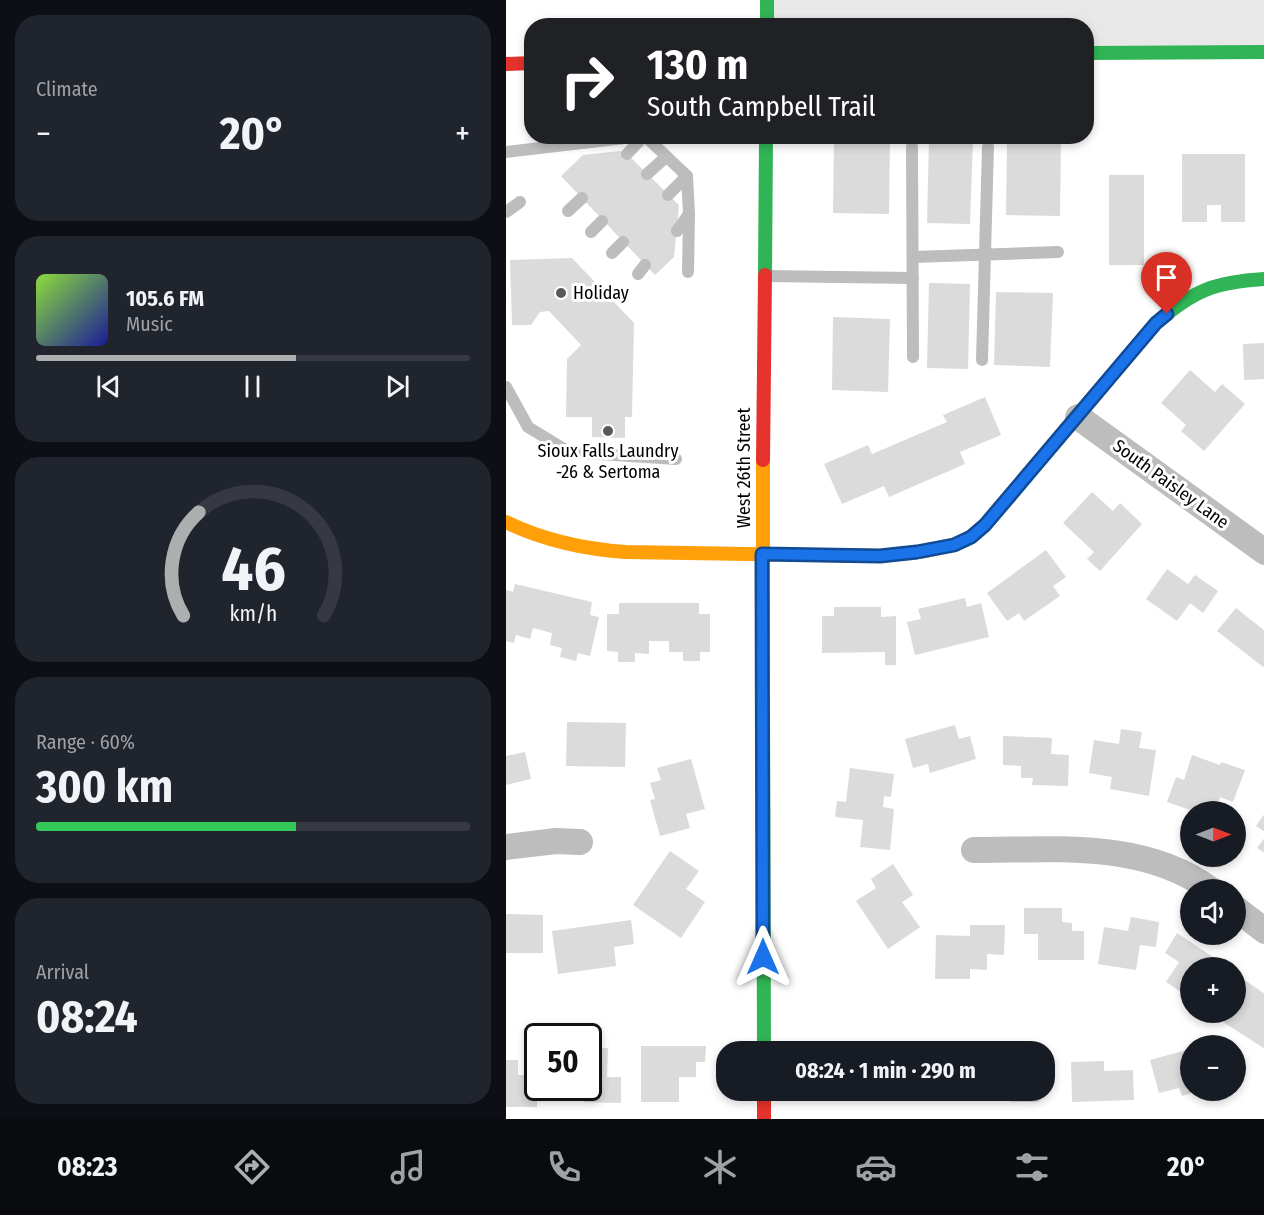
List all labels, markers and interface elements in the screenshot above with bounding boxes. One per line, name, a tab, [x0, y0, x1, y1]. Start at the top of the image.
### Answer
text: 130 m	[647, 40, 748, 90]
icon: right	[548, 42, 626, 120]
text: Climate	[36, 77, 98, 101]
text: South Campbell Trail	[647, 91, 876, 123]
text: 20°	[220, 107, 286, 161]
text: −	[36, 114, 51, 154]
text: +	[455, 114, 470, 154]
pin	[1141, 252, 1192, 314]
icon: arrive	[1150, 261, 1183, 294]
place label: Holiday	[573, 282, 629, 304]
text: 105.6 FM	[126, 285, 204, 312]
marker: Holiday	[554, 286, 568, 300]
text: Music	[126, 312, 173, 336]
icon: previous	[92, 370, 125, 403]
icon: pause	[236, 370, 269, 403]
icon: next	[381, 370, 414, 403]
street label: West 26th Street	[733, 408, 755, 528]
marker: Sioux Falls Laundry -26 & Sertoma	[601, 424, 615, 438]
street label: South Paisley Lane	[1109, 435, 1233, 533]
place label: Sioux Falls Laundry -26 & Sertoma	[538, 440, 678, 483]
text: 46	[221, 533, 285, 608]
text: km/h	[229, 602, 277, 628]
text: Range · 60%	[36, 730, 135, 754]
text: 300 km	[36, 760, 173, 814]
north arrow	[1180, 801, 1246, 867]
map controls	[1180, 801, 1246, 1101]
button: sound	[1180, 879, 1246, 945]
position arrow	[731, 925, 795, 989]
button: +	[1180, 957, 1246, 1023]
text: Arrival	[36, 960, 89, 984]
text: 08:24	[36, 990, 138, 1044]
speed limit sign: 50	[524, 1023, 602, 1101]
button: −	[1180, 1035, 1246, 1101]
text: 08:24 · 1 min · 290 m	[795, 1057, 976, 1084]
icon: directions	[231, 1146, 273, 1188]
icon: music	[387, 1146, 429, 1188]
icon: phone	[543, 1146, 585, 1188]
icon: climate	[699, 1146, 741, 1188]
icon: car	[855, 1146, 897, 1188]
icon: filters	[1011, 1146, 1053, 1188]
text: 08:23	[57, 1151, 117, 1183]
text: 20°	[1167, 1151, 1207, 1183]

